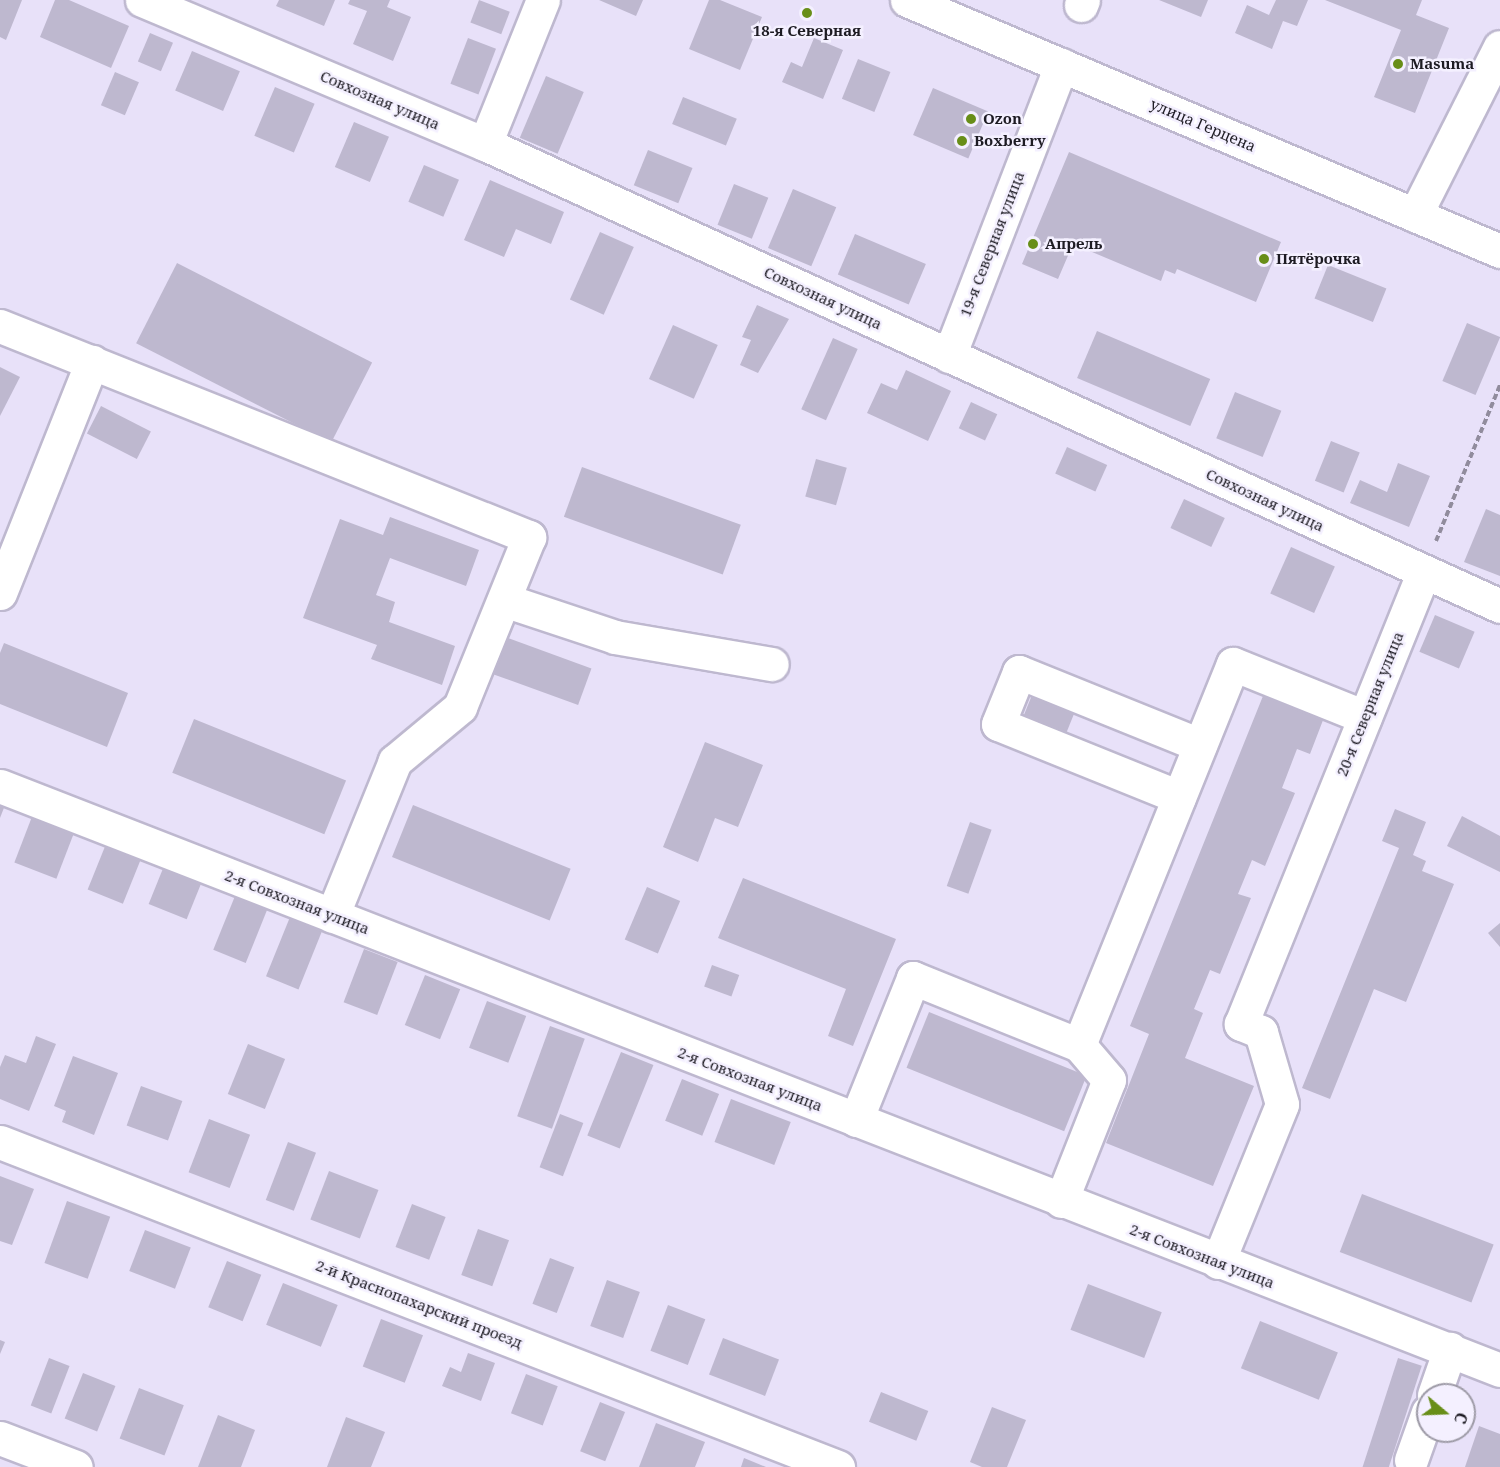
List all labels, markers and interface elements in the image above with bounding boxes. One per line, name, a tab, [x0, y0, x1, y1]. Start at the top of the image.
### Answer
marker: 18-я Северная	[800, 6, 814, 20]
place label: 18-я Северная	[753, 22, 861, 40]
place label: Masuma	[1410, 55, 1474, 73]
marker: Masuma	[1391, 57, 1405, 71]
street label: Совхозная улица	[318, 67, 442, 133]
street label: улица Герцена	[1148, 95, 1258, 155]
place label: Ozon	[983, 110, 1022, 128]
marker: Ozon	[964, 112, 978, 126]
place label: Boxberry	[974, 132, 1046, 150]
marker: Boxberry	[955, 134, 969, 148]
street label: 19-я Северная улица	[956, 169, 1028, 319]
place label: Апрель	[1045, 235, 1102, 253]
marker: Апрель	[1026, 237, 1040, 251]
place label: Пятёрочка	[1276, 250, 1361, 268]
marker: Пятёрочка	[1257, 252, 1271, 266]
street label: Совхозная улица	[761, 263, 885, 333]
street label: Совхозная улица	[1203, 465, 1327, 535]
street label: 20-я Северная улица	[1333, 629, 1407, 779]
street label: 2-я Совхозная улица	[222, 866, 372, 938]
street label: 2-я Совхозная улица	[675, 1043, 825, 1115]
street label: 2-я Совхозная улица	[1127, 1220, 1277, 1292]
street label: 2-й Краснопахарский проезд	[313, 1256, 525, 1352]
north arrow	[1416, 1383, 1476, 1443]
text: С	[1449, 1410, 1473, 1427]

